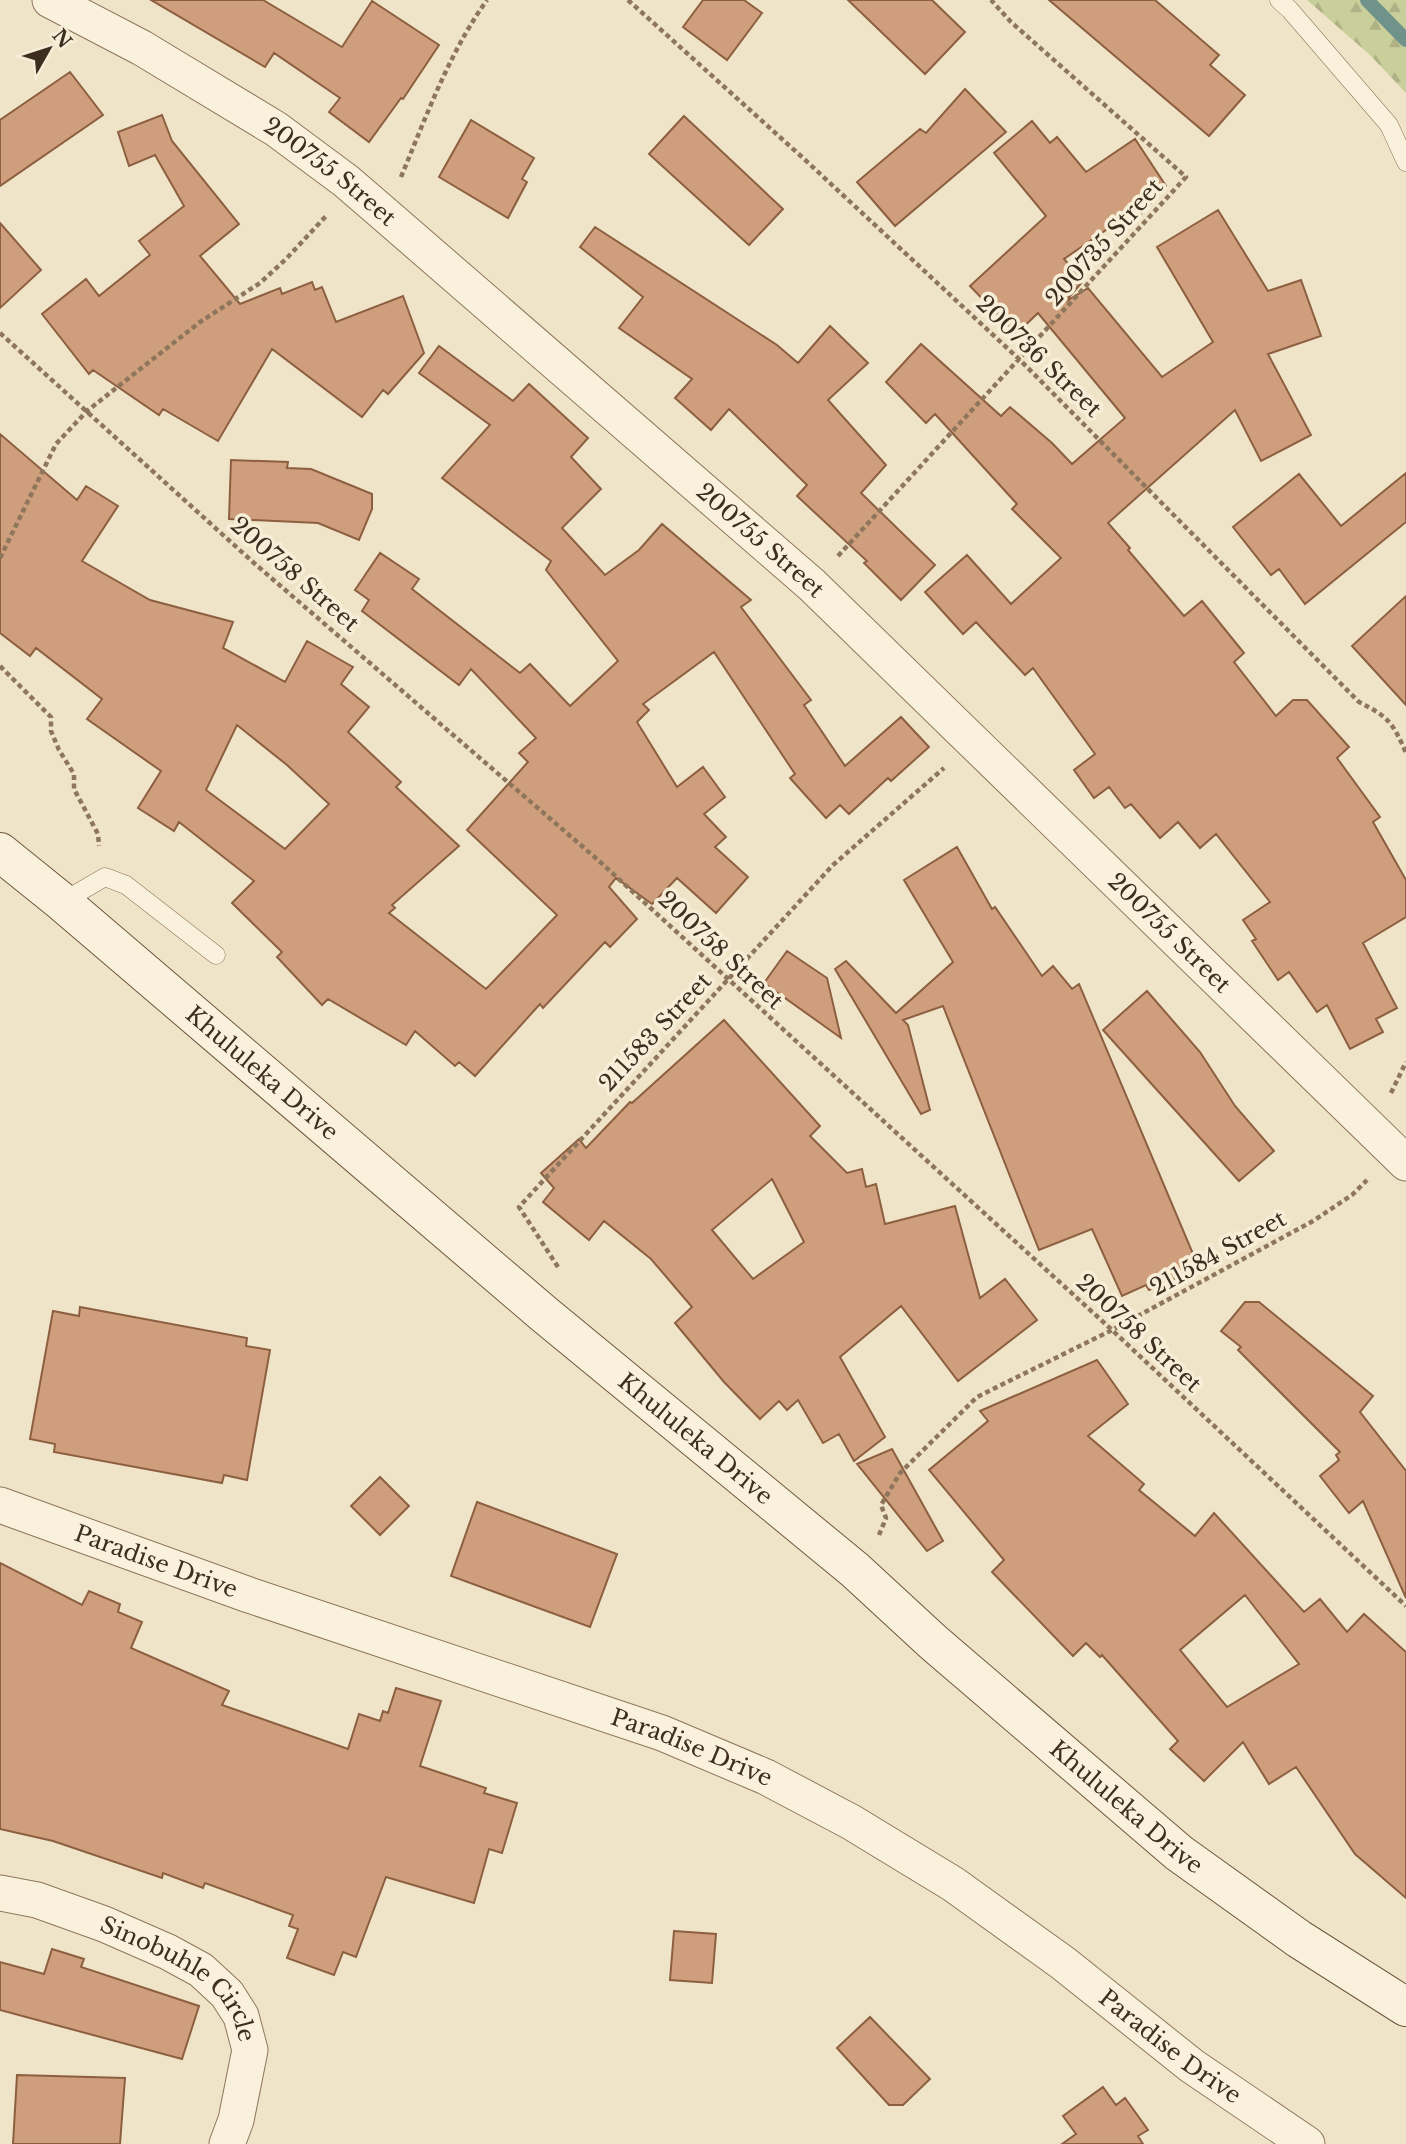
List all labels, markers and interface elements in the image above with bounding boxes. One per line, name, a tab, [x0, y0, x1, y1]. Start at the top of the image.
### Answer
north arrow	[14, 14, 84, 84]
text: N	[47, 24, 76, 53]
street label: 200755 Street	[259, 111, 402, 232]
street label: 200735 Street	[1040, 172, 1169, 311]
street label: 200736 Street	[971, 289, 1108, 423]
street label: 200755 Street	[691, 477, 830, 604]
street label: 200758 Street	[225, 511, 365, 638]
street label: 200755 Street	[1102, 867, 1237, 999]
street label: 200758 Street	[653, 885, 790, 1015]
street label: 211583 Street	[593, 967, 717, 1097]
street label: Khululeka Drive	[180, 1000, 344, 1146]
street label: 211584 Street	[1145, 1204, 1291, 1302]
street label: 200758 Street	[1071, 1268, 1208, 1398]
street label: Khululeka Drive	[613, 1367, 778, 1510]
street label: Paradise Drive	[71, 1519, 241, 1604]
street label: Paradise Drive	[607, 1703, 777, 1792]
street label: Khululeka Drive	[1044, 1734, 1208, 1880]
street label: Sinobuhle Circle	[96, 1910, 261, 2045]
street label: Paradise Drive	[1093, 1983, 1247, 2109]

